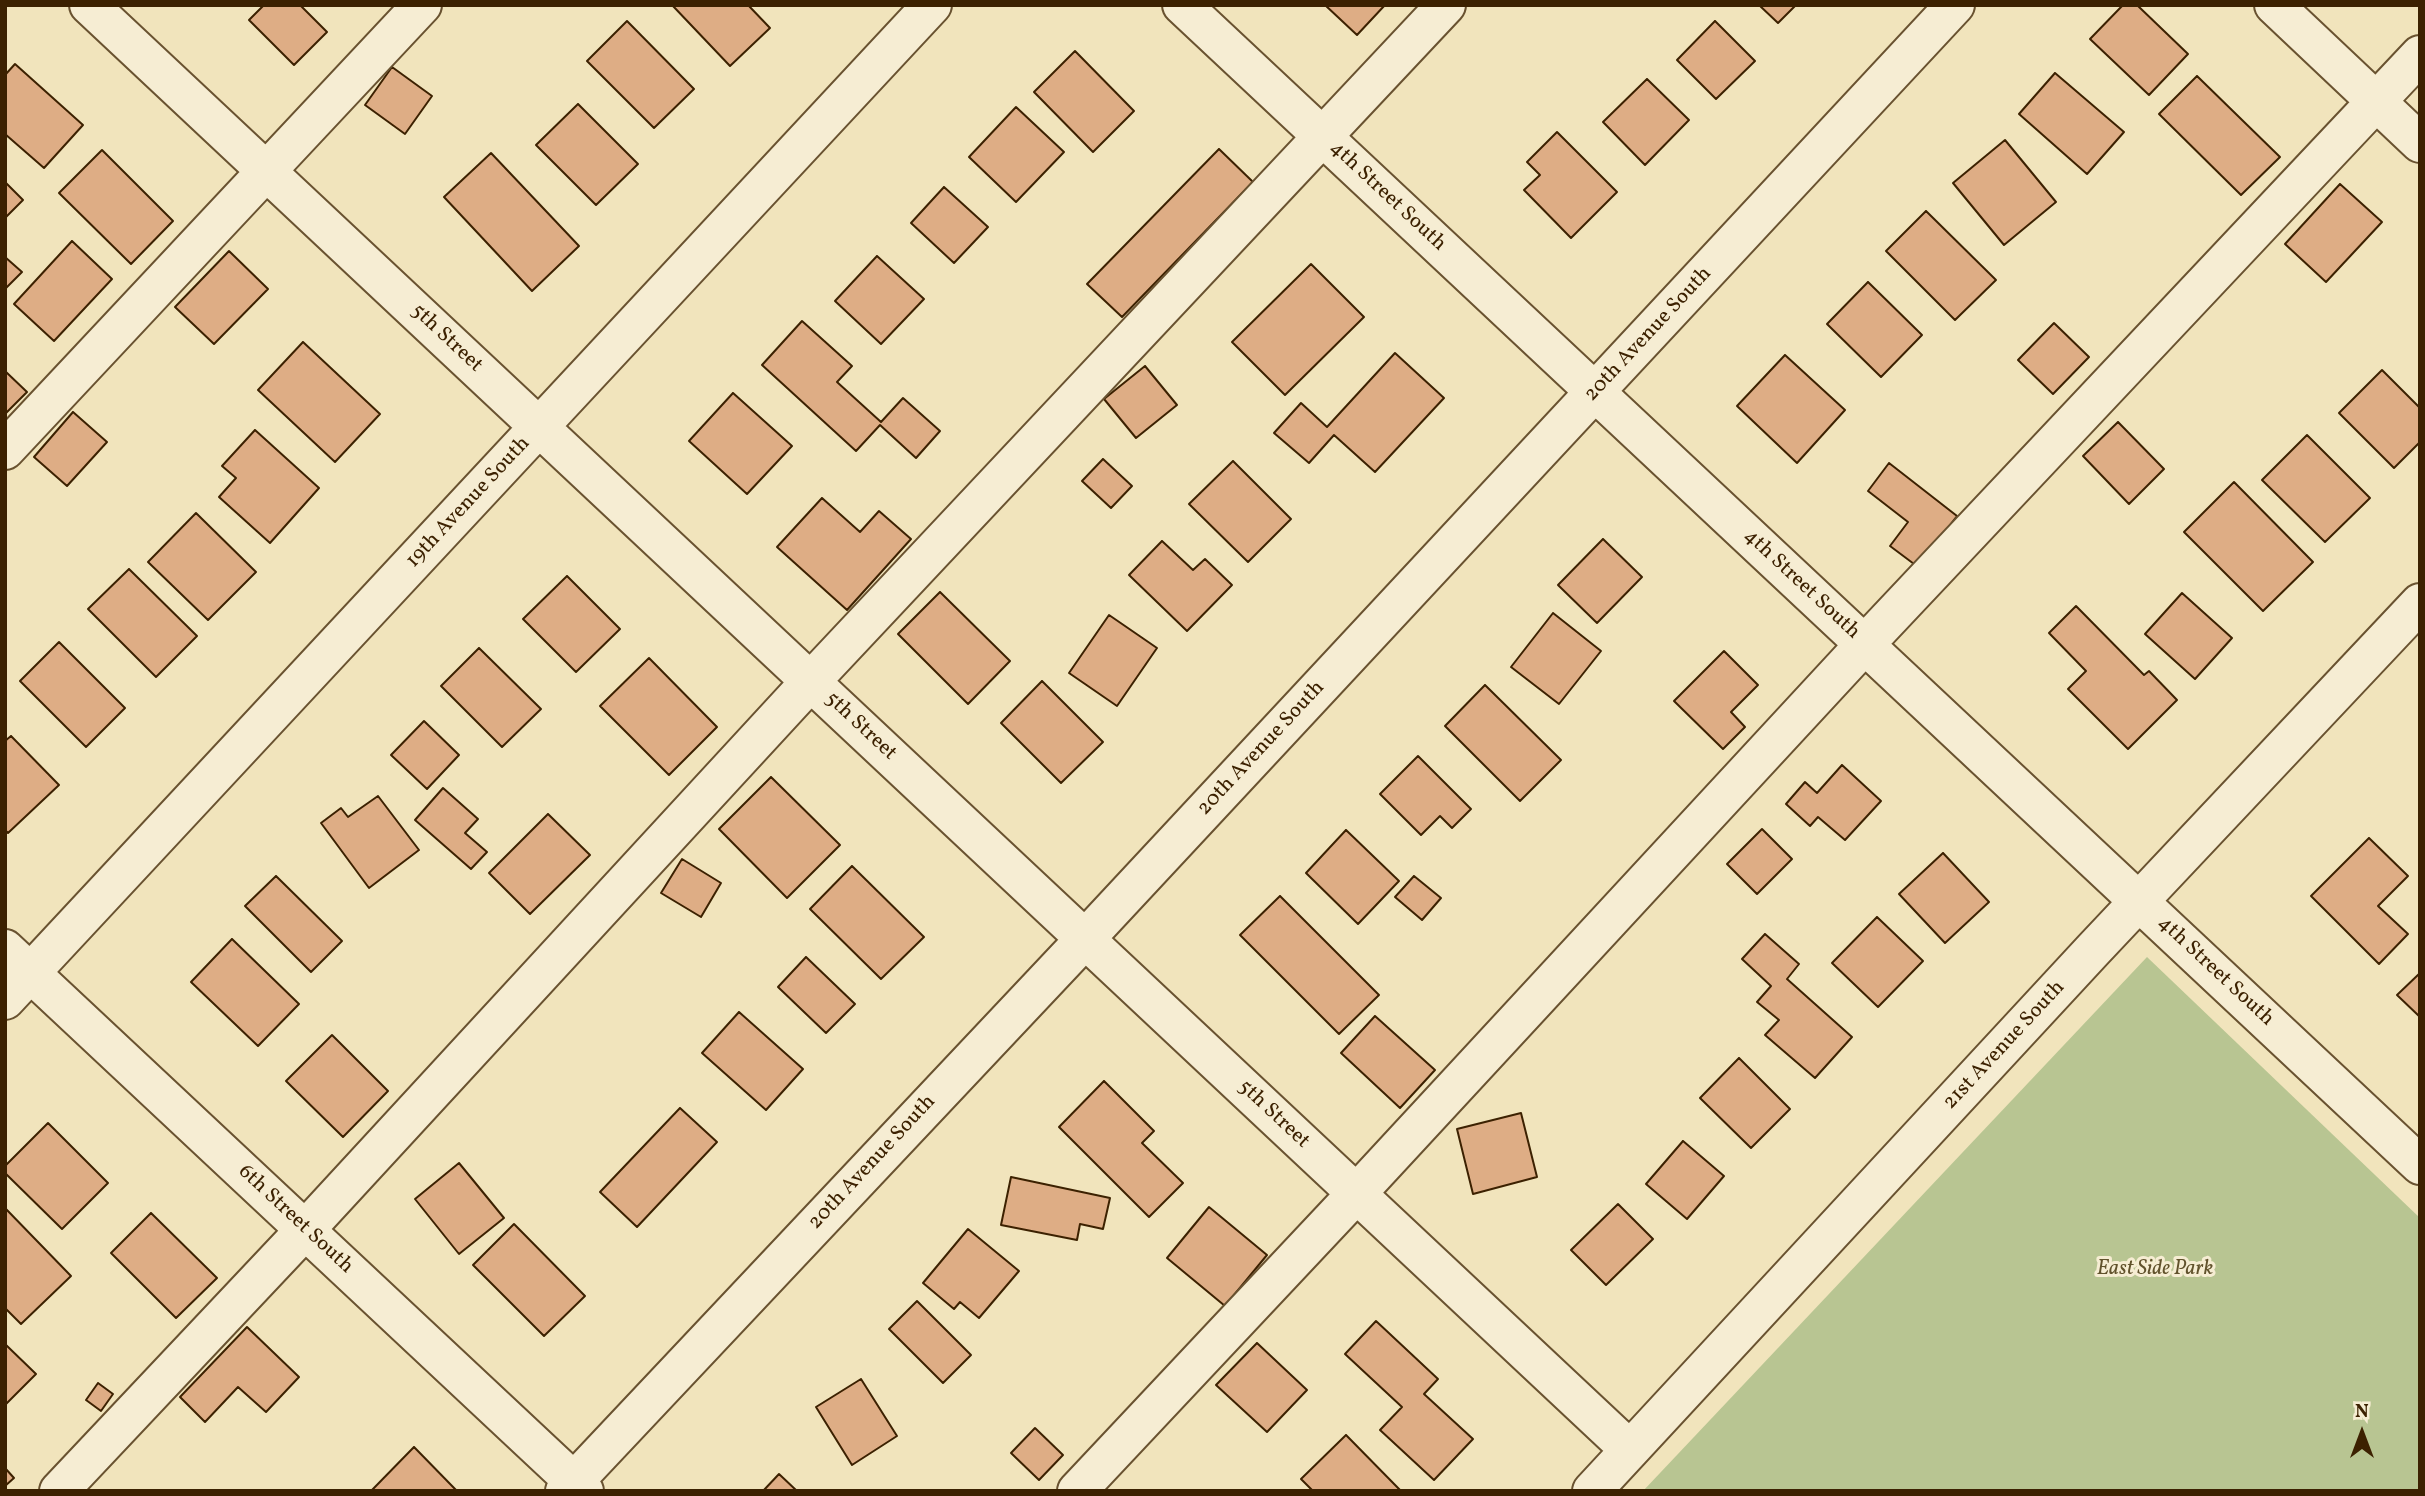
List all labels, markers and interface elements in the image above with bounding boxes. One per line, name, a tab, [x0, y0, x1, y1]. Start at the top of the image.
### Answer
street label: 4th Street South	[1323, 137, 1451, 257]
street label: 20th Avenue South	[1580, 262, 1718, 408]
street label: 5th Street	[405, 299, 487, 379]
street label: 19th Avenue South	[402, 432, 536, 574]
street label: 4th Street South	[1737, 525, 1865, 645]
street label: 20th Avenue South	[1193, 676, 1331, 822]
street label: 5th Street	[819, 687, 901, 767]
street label: 4th Street South	[2151, 912, 2279, 1032]
street label: 21st Avenue South	[1939, 976, 2071, 1116]
street label: 5th Street	[1232, 1075, 1314, 1155]
street label: 20th Avenue South	[804, 1090, 942, 1236]
street label: 6th Street South	[232, 1160, 358, 1280]
park label: East Side Park	[2097, 1257, 2213, 1283]
north arrow	[2327, 1398, 2397, 1468]
text: N	[2355, 1399, 2369, 1425]

